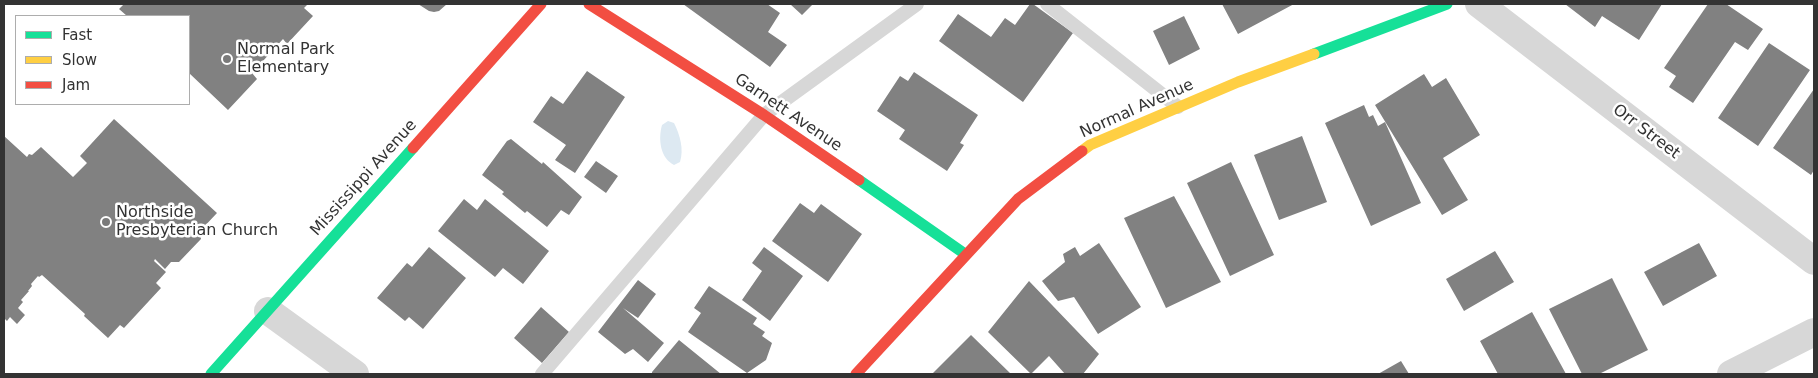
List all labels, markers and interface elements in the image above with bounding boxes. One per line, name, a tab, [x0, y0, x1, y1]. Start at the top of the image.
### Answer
legend	[15, 15, 190, 105]
text: Fast	[62, 26, 92, 44]
place label: Normal Park Elementary	[237, 40, 335, 78]
text: Slow	[62, 51, 97, 69]
marker: Normal Park Elementary	[221, 53, 233, 65]
street label: Garnett Avenue	[731, 70, 845, 156]
street label: Normal Avenue	[1077, 75, 1197, 143]
text: Jam	[62, 76, 90, 94]
street label: Orr Street	[1609, 101, 1683, 163]
street label: Mississippi Avenue	[307, 116, 421, 240]
place label: Northside Presbyterian Church	[116, 203, 278, 241]
marker: Northside Presbyterian Church	[100, 216, 112, 228]

